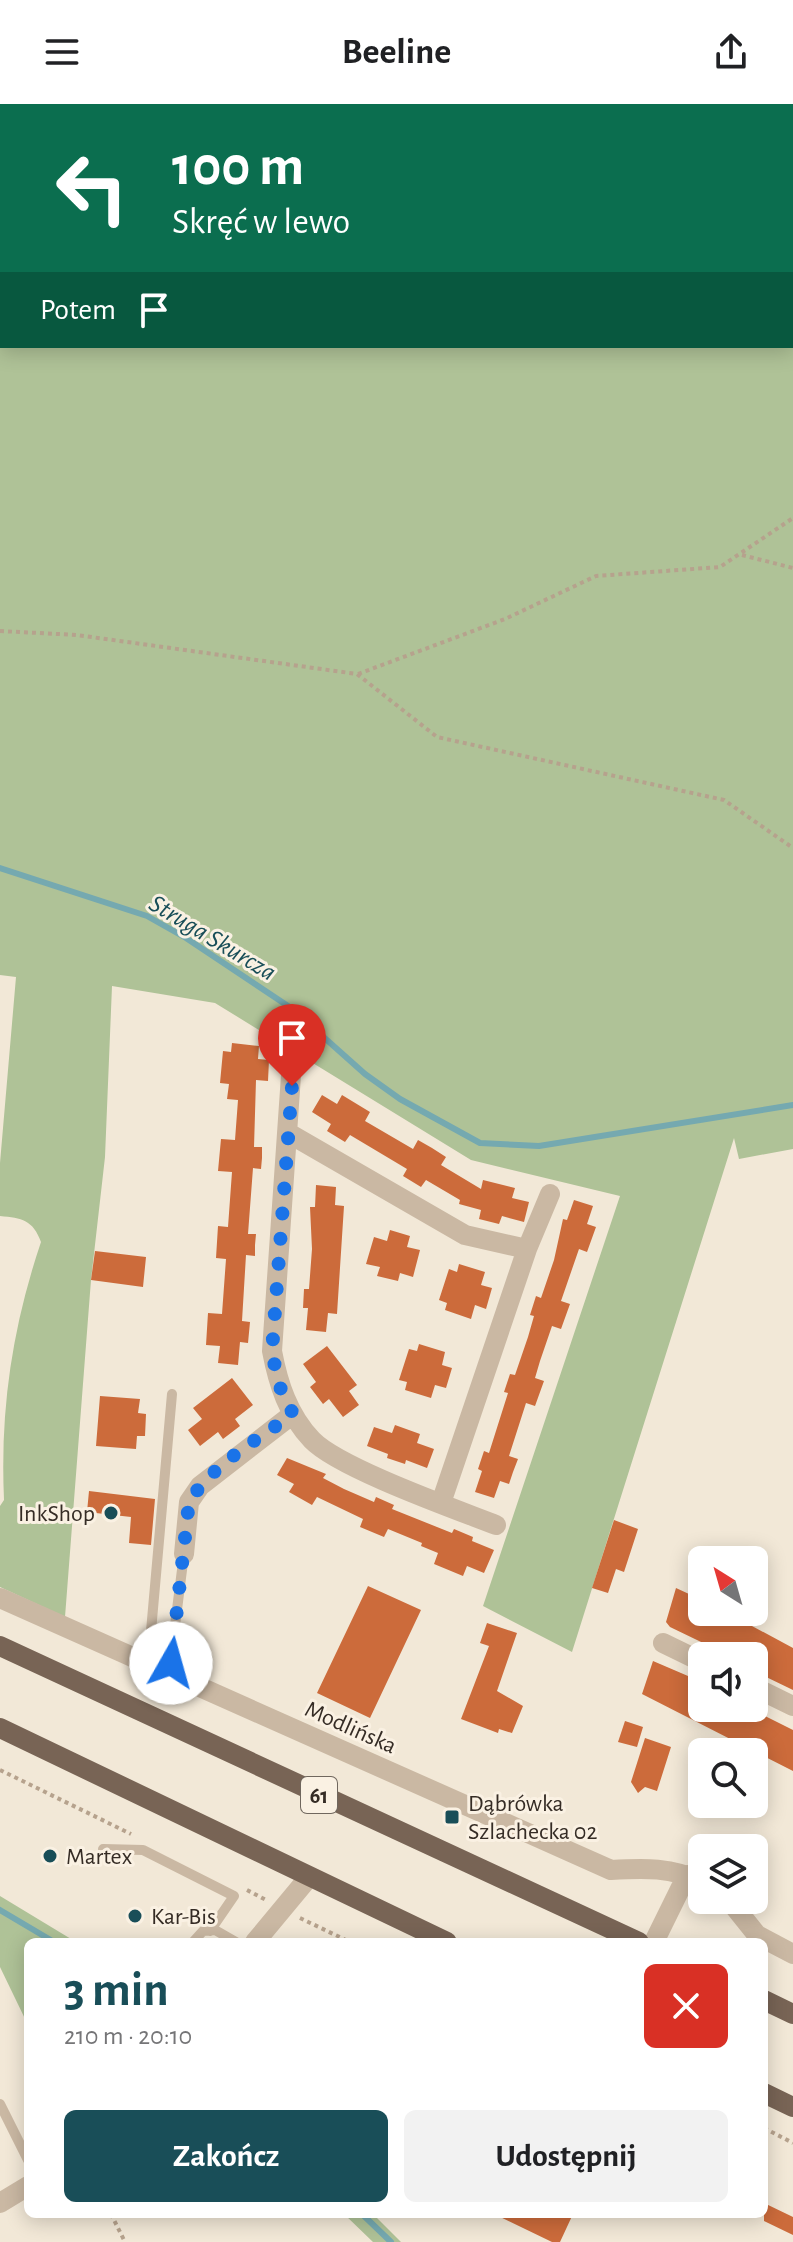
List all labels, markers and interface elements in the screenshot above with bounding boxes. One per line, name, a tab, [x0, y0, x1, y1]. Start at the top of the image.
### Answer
icon: menu	[40, 30, 84, 74]
icon: share	[709, 30, 753, 74]
text: Beeline	[342, 34, 451, 70]
icon: left	[40, 136, 144, 240]
text: 100 m	[172, 139, 304, 195]
text: Skręć w lewo	[172, 204, 350, 240]
icon: arrive	[132, 288, 176, 332]
text: Potem	[40, 295, 116, 325]
water label: Struga Skurcza	[145, 890, 280, 986]
pin	[258, 1004, 326, 1086]
icon: arrive	[270, 1016, 314, 1060]
place label: InkShop	[18, 1502, 95, 1526]
marker: InkShop	[102, 1504, 120, 1522]
north arrow	[688, 1546, 768, 1626]
map controls	[688, 1546, 768, 1914]
position arrow	[129, 1621, 213, 1705]
button: sound	[688, 1642, 768, 1722]
street label: Modlińska	[301, 1697, 400, 1759]
button: search	[688, 1738, 768, 1818]
road number: 61	[301, 1777, 337, 1813]
place label: Dąbrówka Szlachecka 02	[468, 1792, 597, 1844]
marker: Dąbrówka Szlachecka 02	[443, 1808, 461, 1826]
button: layers	[688, 1834, 768, 1914]
place label: Martex	[66, 1845, 133, 1869]
marker: Martex	[41, 1847, 59, 1865]
place label: Kar-Bis	[151, 1905, 216, 1929]
marker: Kar-Bis	[126, 1907, 144, 1925]
button: close	[644, 1964, 728, 2048]
text: 3 min	[64, 1967, 169, 2015]
text: 210 m · 20:10	[64, 2023, 192, 2049]
button: Zakończ	[64, 2110, 388, 2202]
button: Udostępnij	[404, 2110, 728, 2202]

